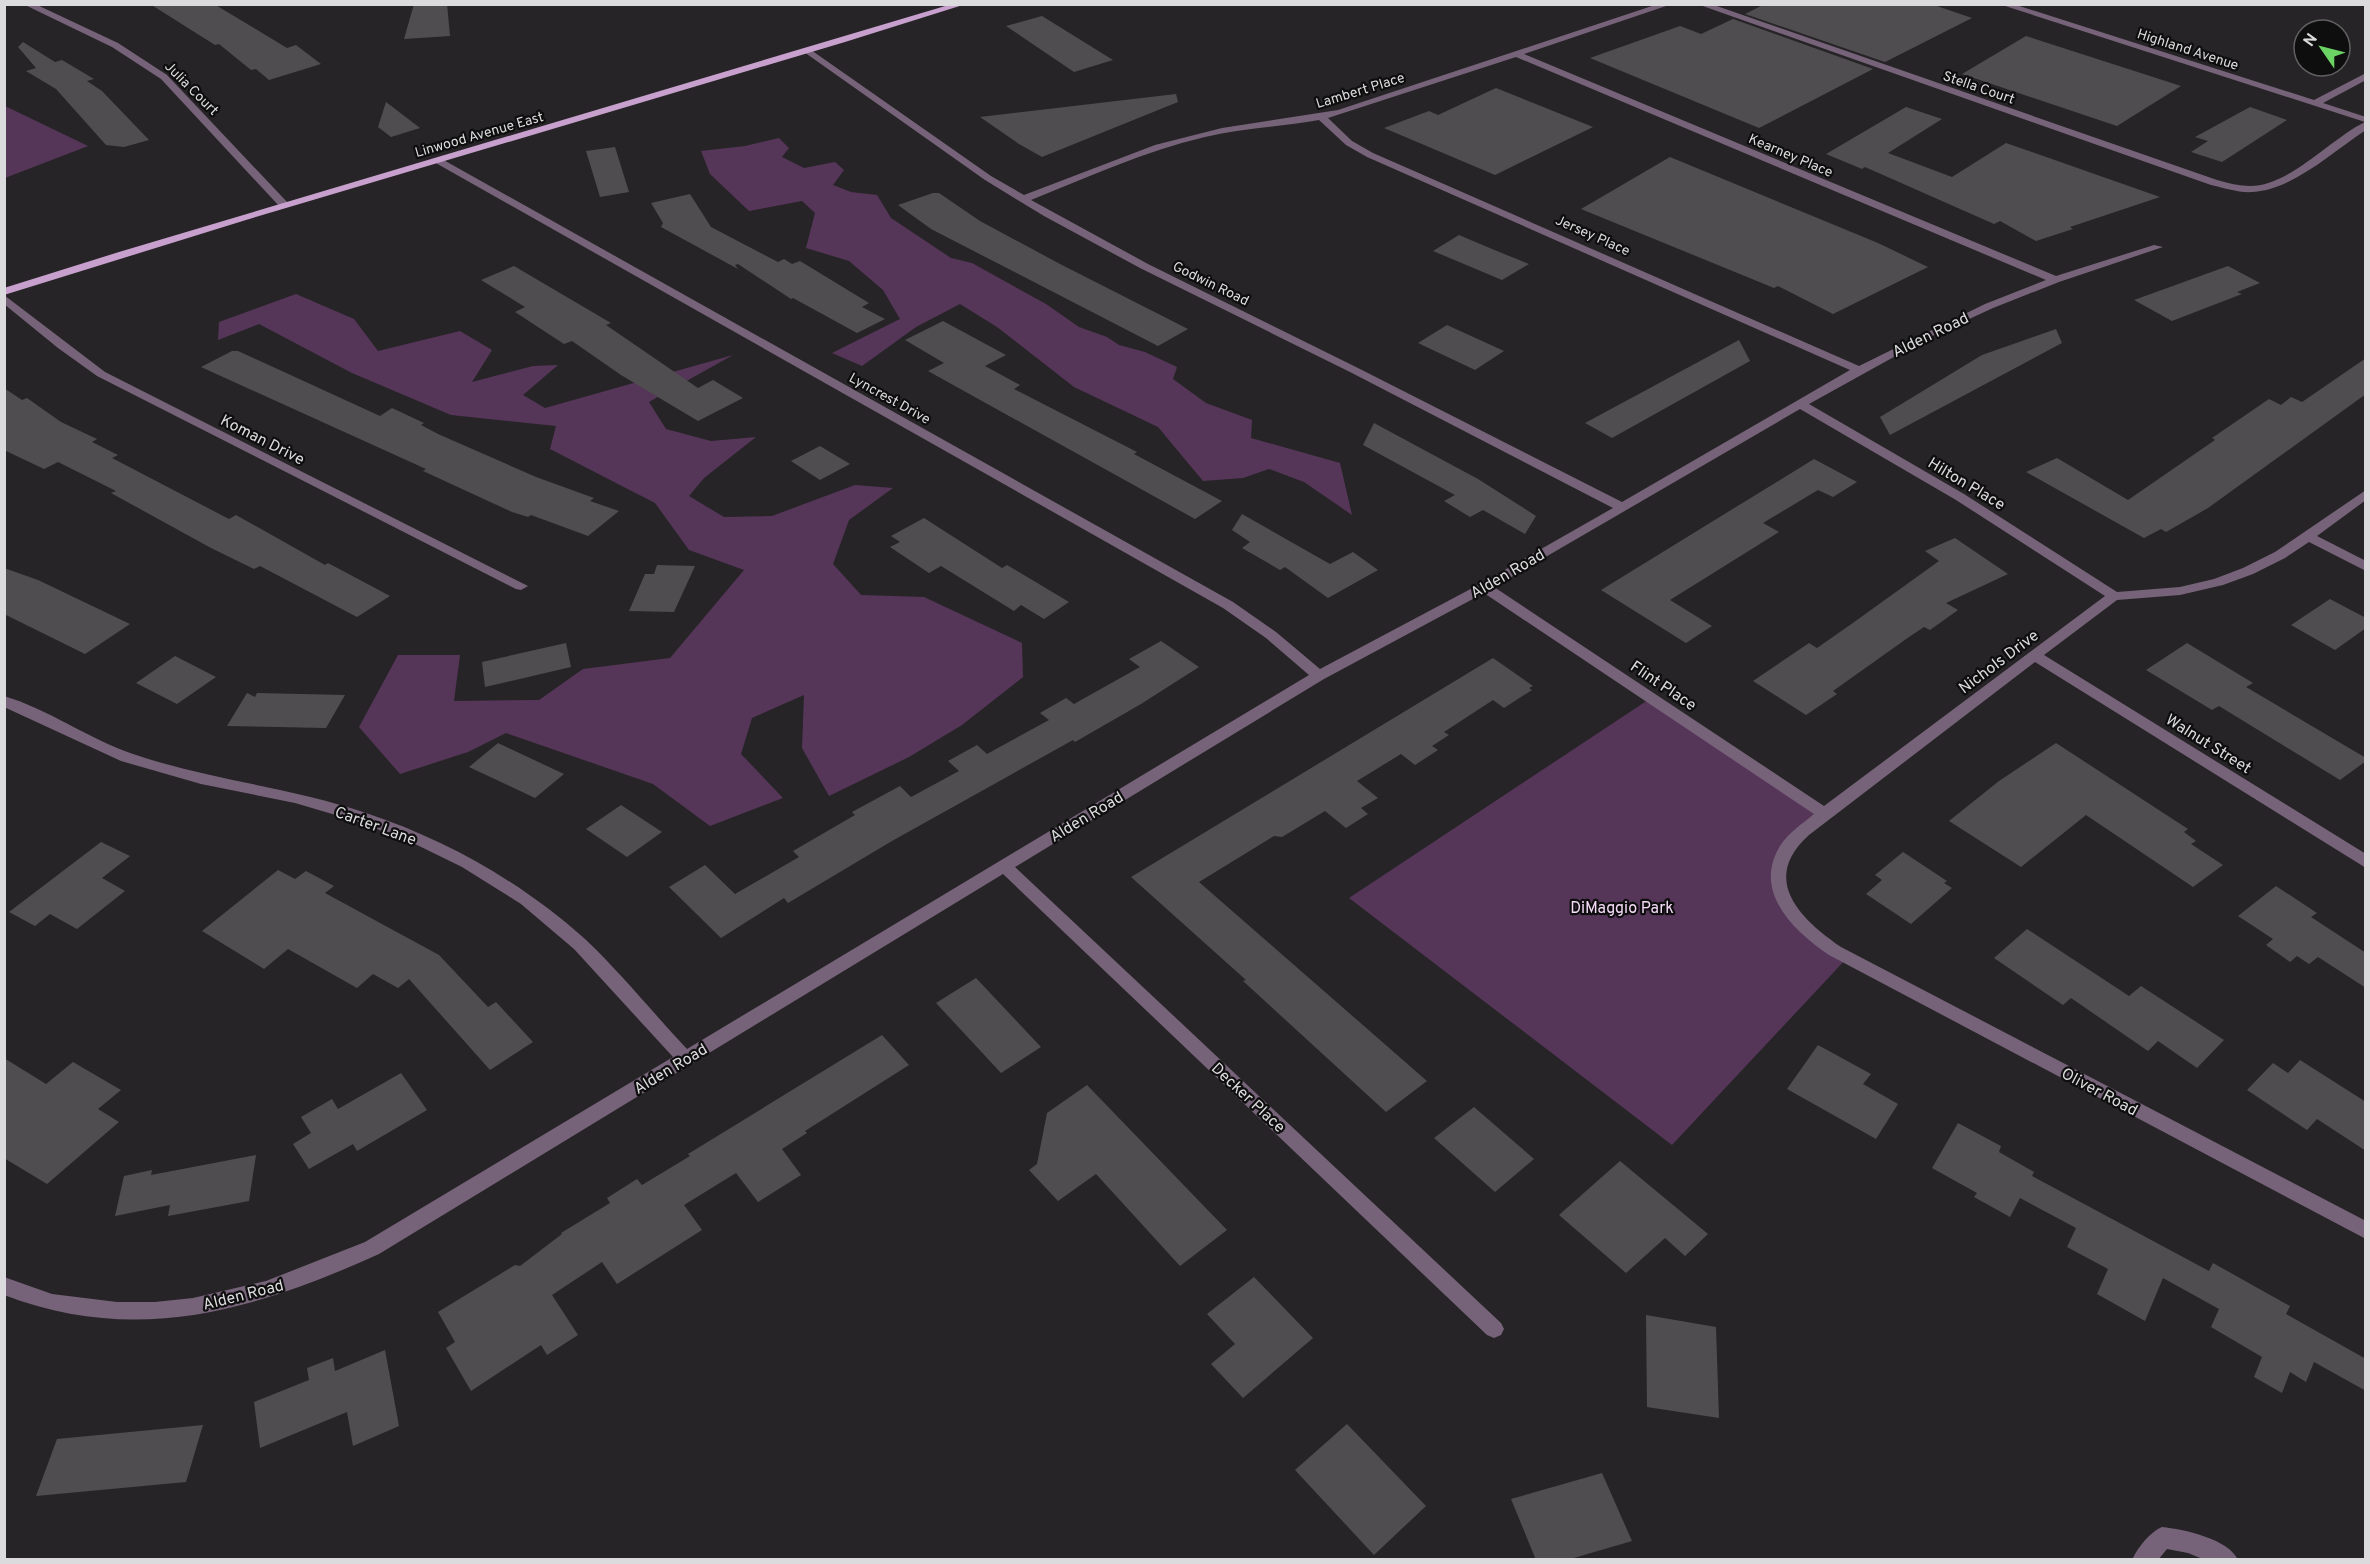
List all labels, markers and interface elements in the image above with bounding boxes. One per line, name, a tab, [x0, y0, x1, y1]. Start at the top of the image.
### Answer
north arrow	[2292, 18, 2352, 78]
street label: Highland Avenue	[2135, 26, 2240, 75]
text: N	[2300, 30, 2323, 51]
street label: Julia Court	[160, 59, 221, 120]
street label: Stella Court	[1940, 68, 2017, 109]
street label: Lambert Place	[1314, 70, 1407, 113]
street label: Linwood Avenue East	[413, 109, 546, 162]
street label: Kearney Place	[1746, 131, 1835, 182]
street label: Jersey Place	[1553, 212, 1632, 260]
street label: Godwin Road	[1169, 259, 1251, 310]
street label: Alden Road	[1889, 309, 1972, 363]
street label: Lyncrest Drive	[846, 370, 933, 429]
street label: Koman Drive	[217, 411, 308, 471]
street label: Hilton Place	[1924, 454, 2008, 516]
street label: Alden Road	[1467, 545, 1549, 604]
street label: Nichols Drive	[1955, 626, 2043, 699]
street label: Flint Place	[1626, 657, 1700, 716]
street label: Walnut Street	[2161, 710, 2255, 779]
street label: Alden Road	[1046, 788, 1128, 848]
street label: Carter Lane	[332, 803, 419, 851]
park label: DiMaggio Park	[1570, 899, 1674, 919]
street label: Alden Road	[630, 1040, 712, 1100]
street label: Decker Place	[1206, 1059, 1289, 1138]
street label: Oliver Road	[2057, 1064, 2141, 1121]
street label: Alden Road	[201, 1276, 286, 1316]

